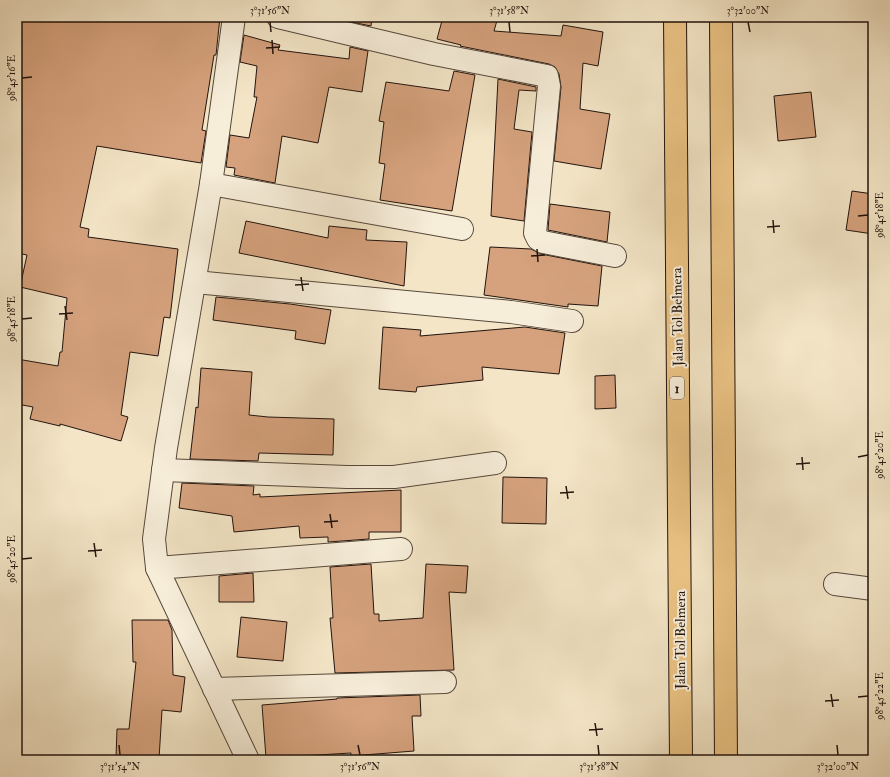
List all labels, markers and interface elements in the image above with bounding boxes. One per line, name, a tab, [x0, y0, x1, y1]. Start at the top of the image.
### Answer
text: 3°31'56"N	[250, 5, 290, 17]
text: 3°31'58"N	[489, 5, 529, 17]
text: 3°32'00"N	[727, 5, 769, 17]
text: 98°45'16"E	[6, 55, 18, 102]
text: 98°45'18"E	[874, 192, 886, 239]
street label: Jalan Tol Belmera	[668, 267, 687, 367]
text: 98°45'18"E	[6, 296, 18, 343]
road number: 1	[670, 377, 684, 399]
text: 98°45'20"E	[874, 431, 886, 480]
text: 98°45'20"E	[6, 535, 18, 584]
street label: Jalan Tol Belmera	[672, 590, 689, 690]
text: 98°45'22"E	[874, 672, 886, 721]
text: 3°31'54"N	[100, 761, 140, 773]
text: 3°31'56"N	[340, 761, 380, 773]
text: 3°31'58"N	[579, 761, 619, 773]
text: 3°32'00"N	[817, 761, 859, 773]

